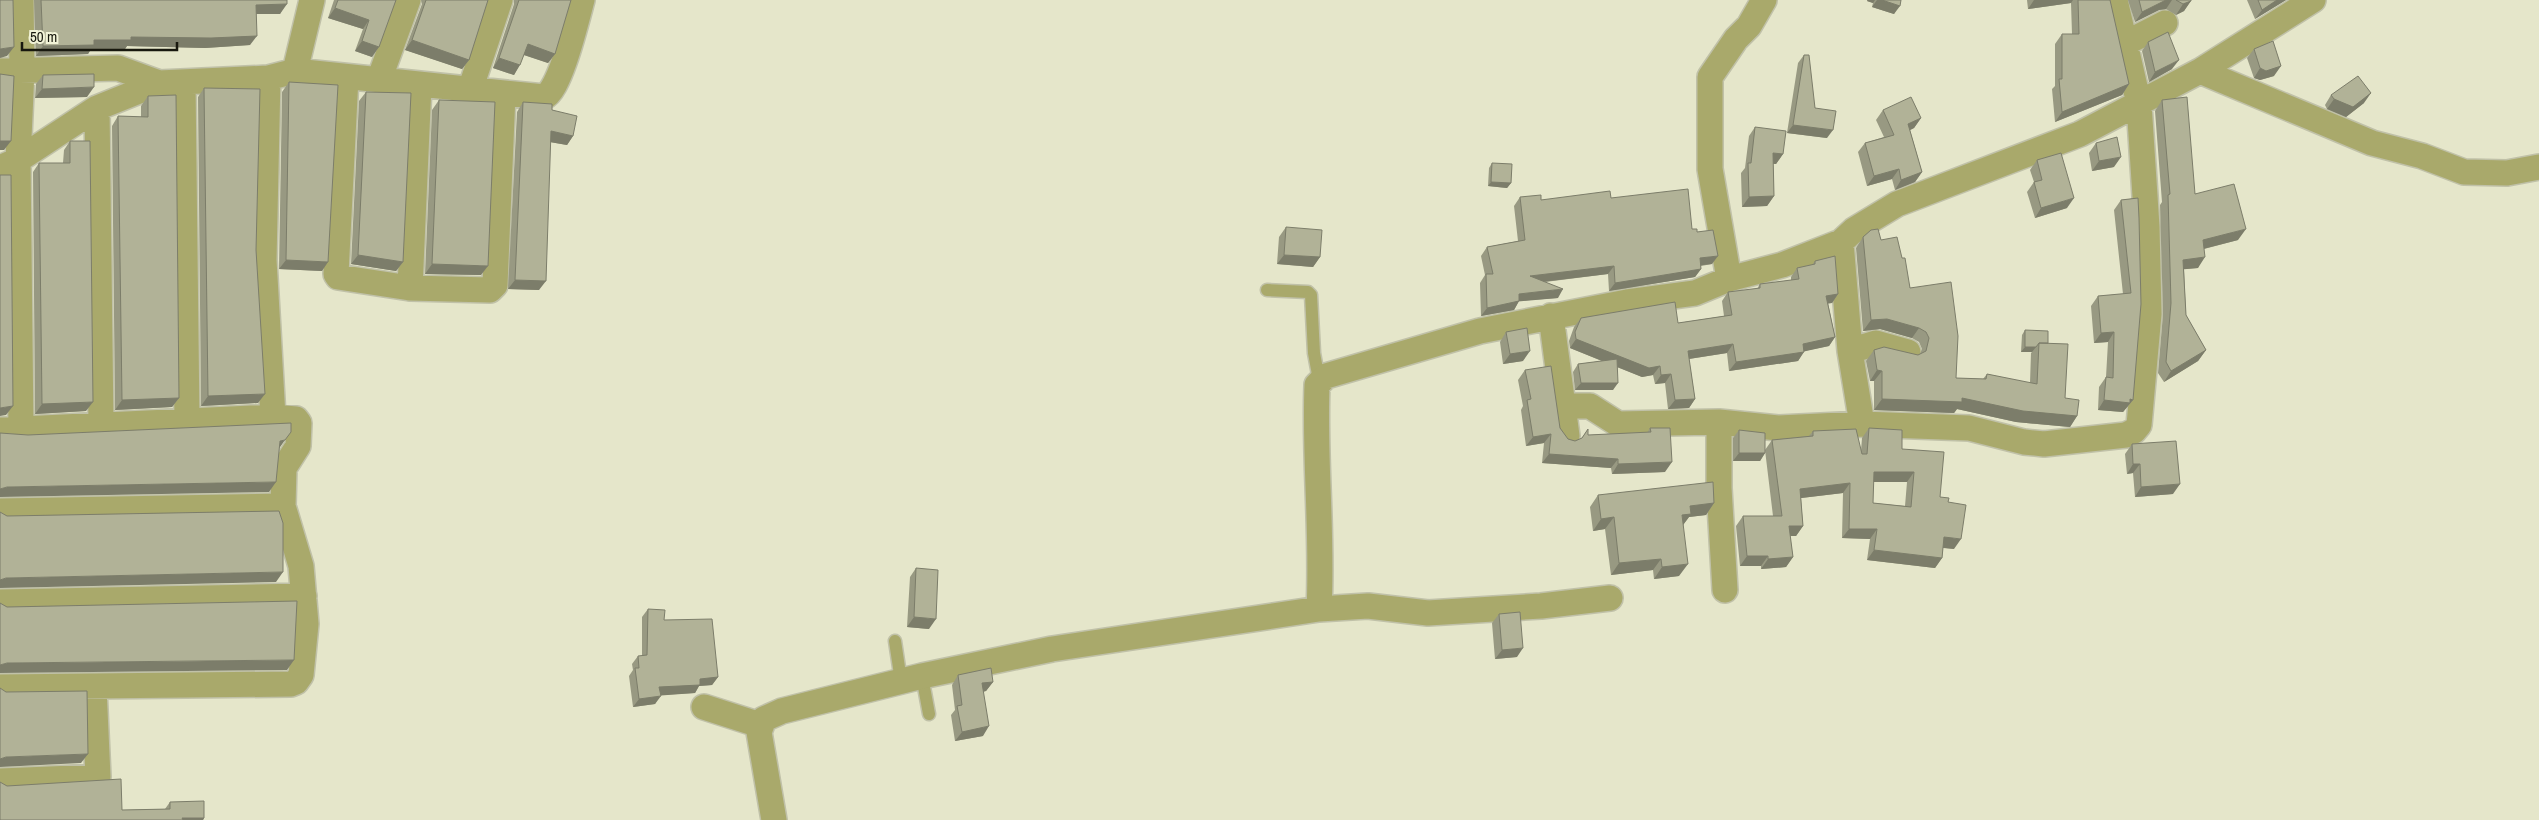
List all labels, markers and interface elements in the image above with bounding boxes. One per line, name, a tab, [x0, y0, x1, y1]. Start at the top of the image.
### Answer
scale bar	[22, 20, 178, 52]
text: 50 m	[30, 26, 57, 47]

